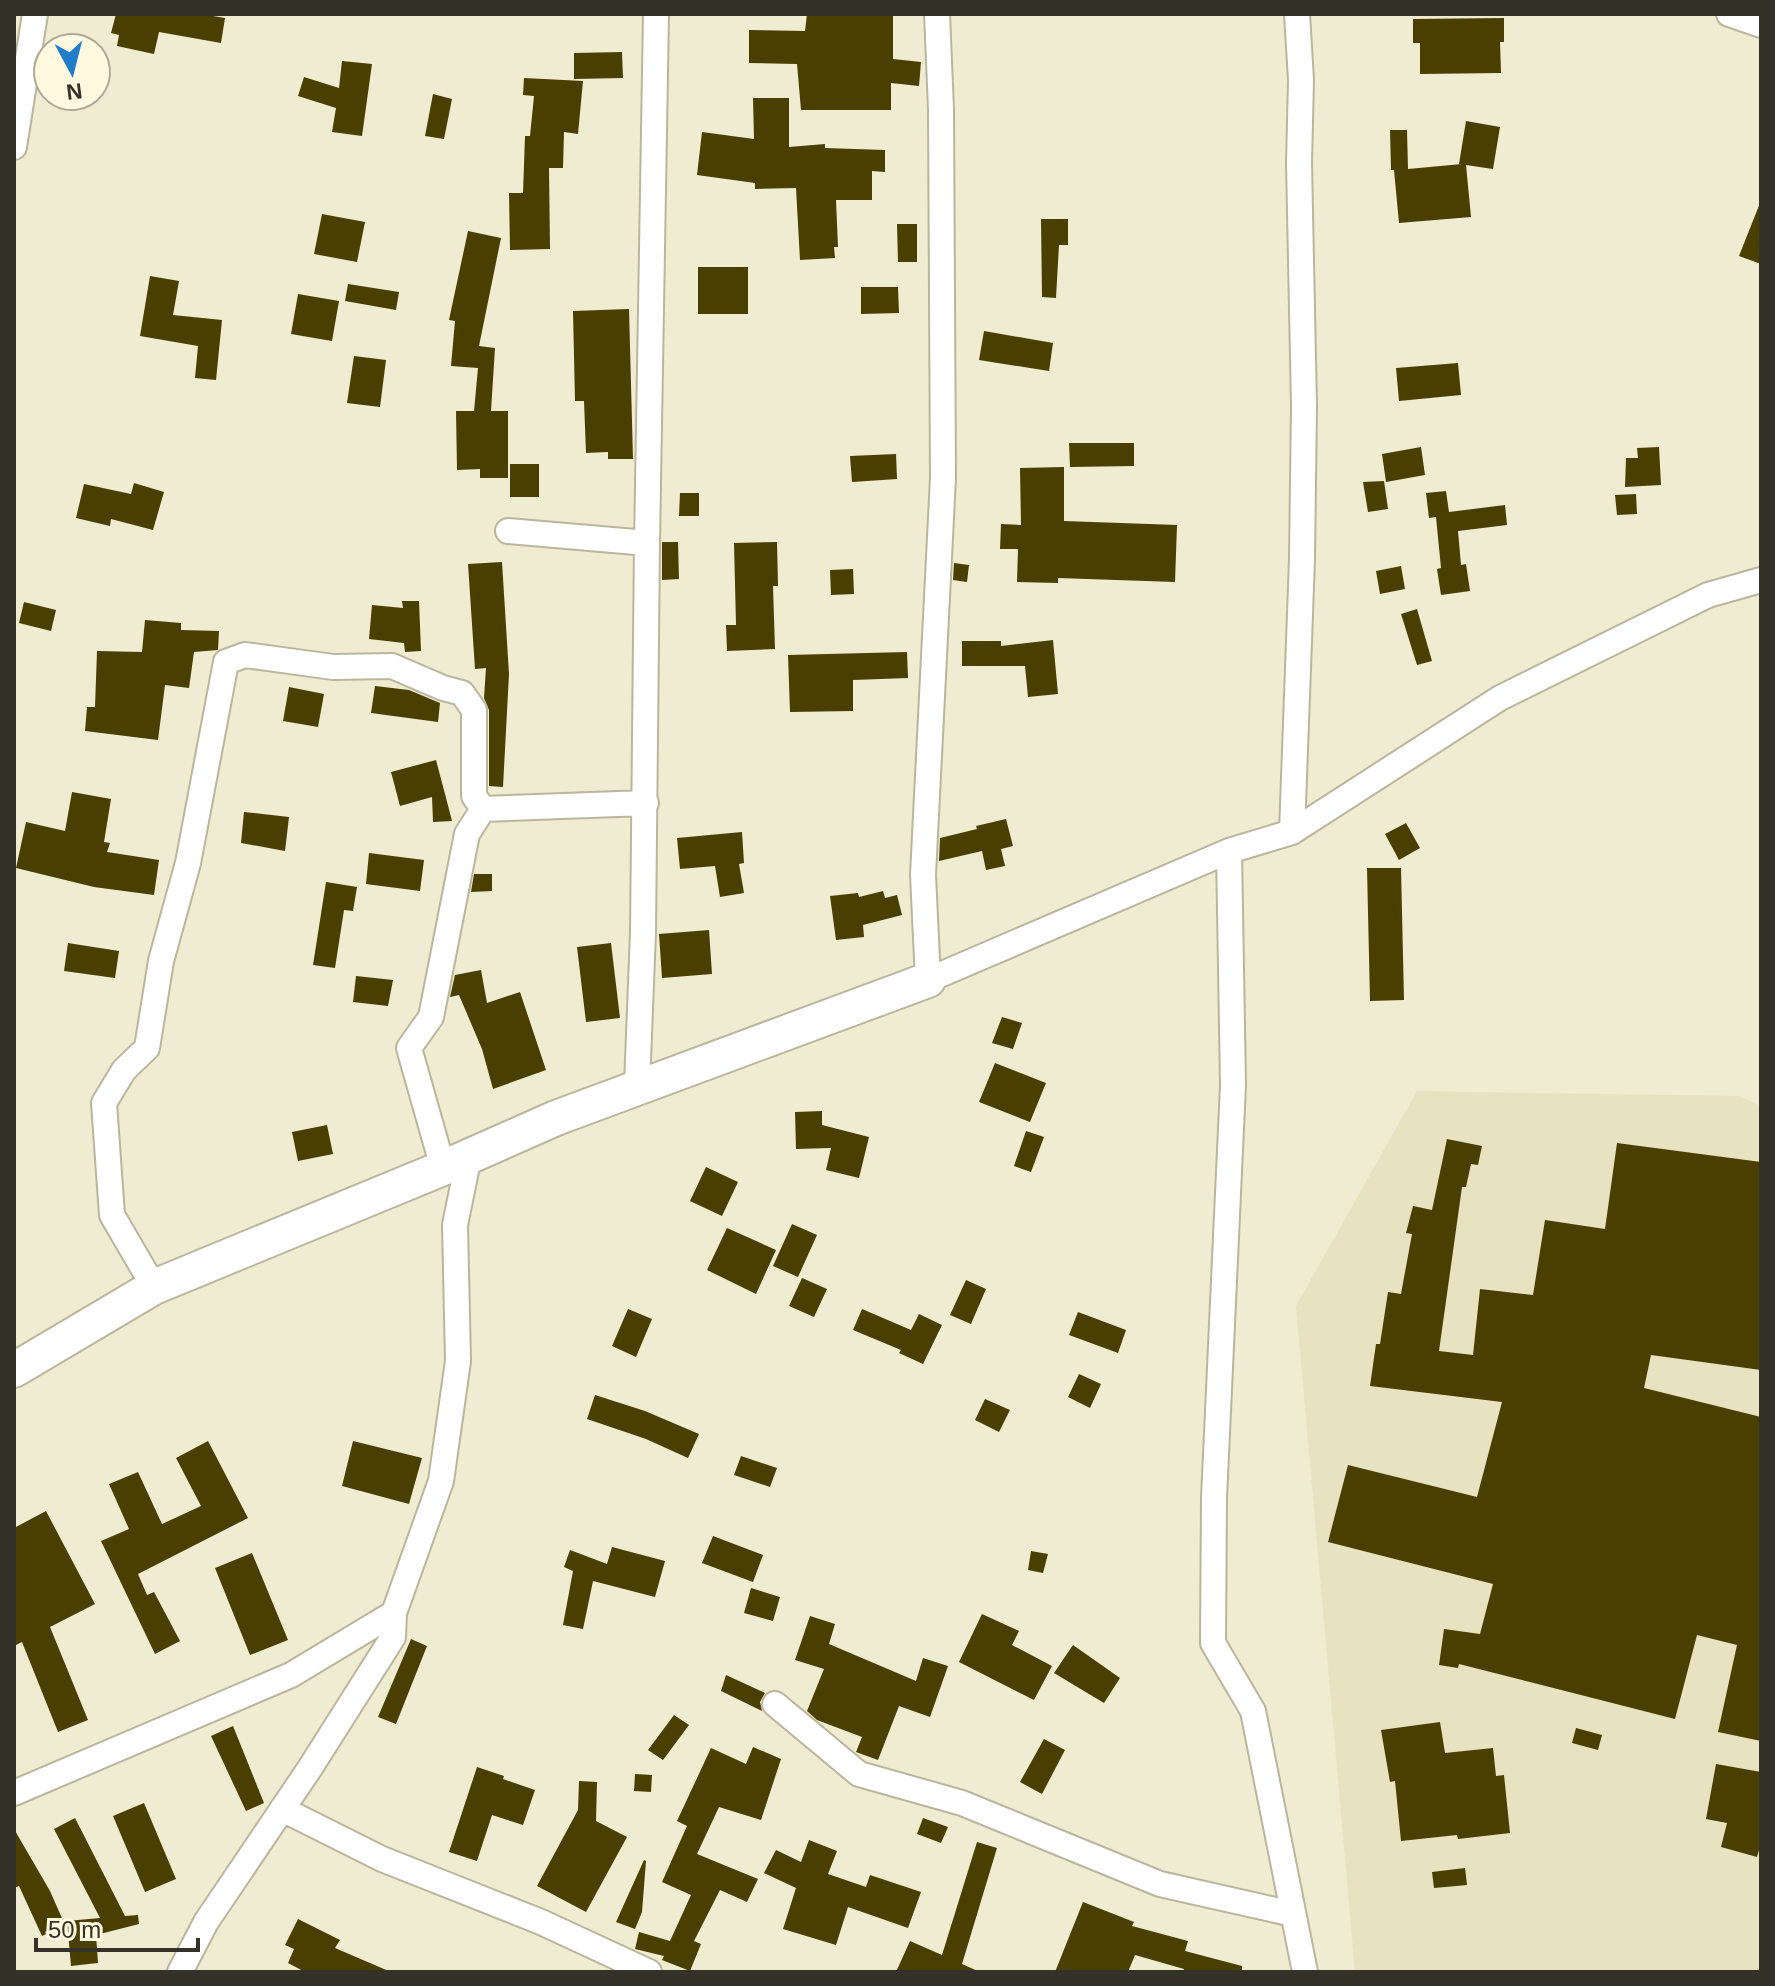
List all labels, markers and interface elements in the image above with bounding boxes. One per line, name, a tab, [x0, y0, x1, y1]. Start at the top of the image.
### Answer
north arrow	[32, 32, 112, 112]
text: N	[65, 78, 84, 105]
scale bar	[36, 1902, 198, 1952]
text: 50 m	[48, 1916, 101, 1943]

